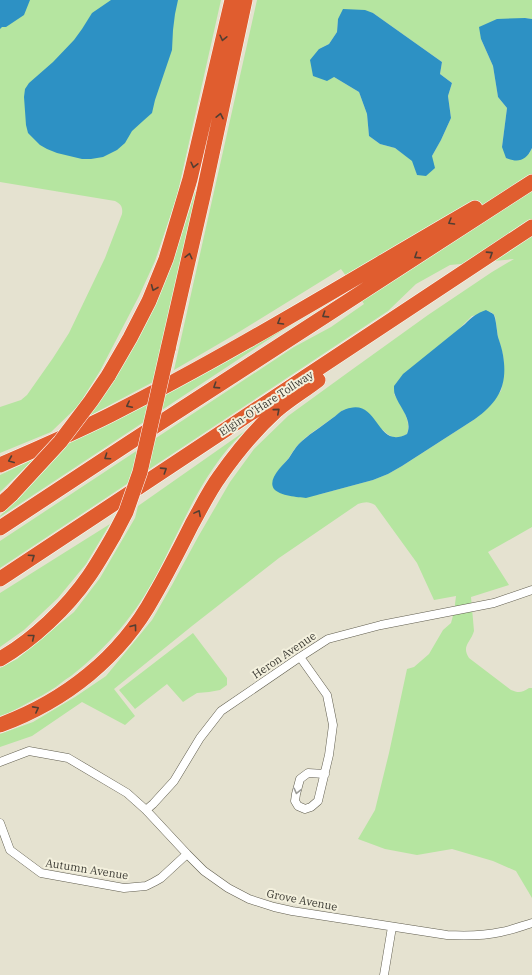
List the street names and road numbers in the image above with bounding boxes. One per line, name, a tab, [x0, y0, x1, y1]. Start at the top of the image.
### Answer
street label: Elgin-O'Hare Tollway	[216, 367, 316, 439]
street label: Heron Avenue	[249, 628, 319, 681]
street label: Autumn Avenue	[45, 856, 129, 882]
street label: Grove Avenue	[265, 886, 339, 914]

